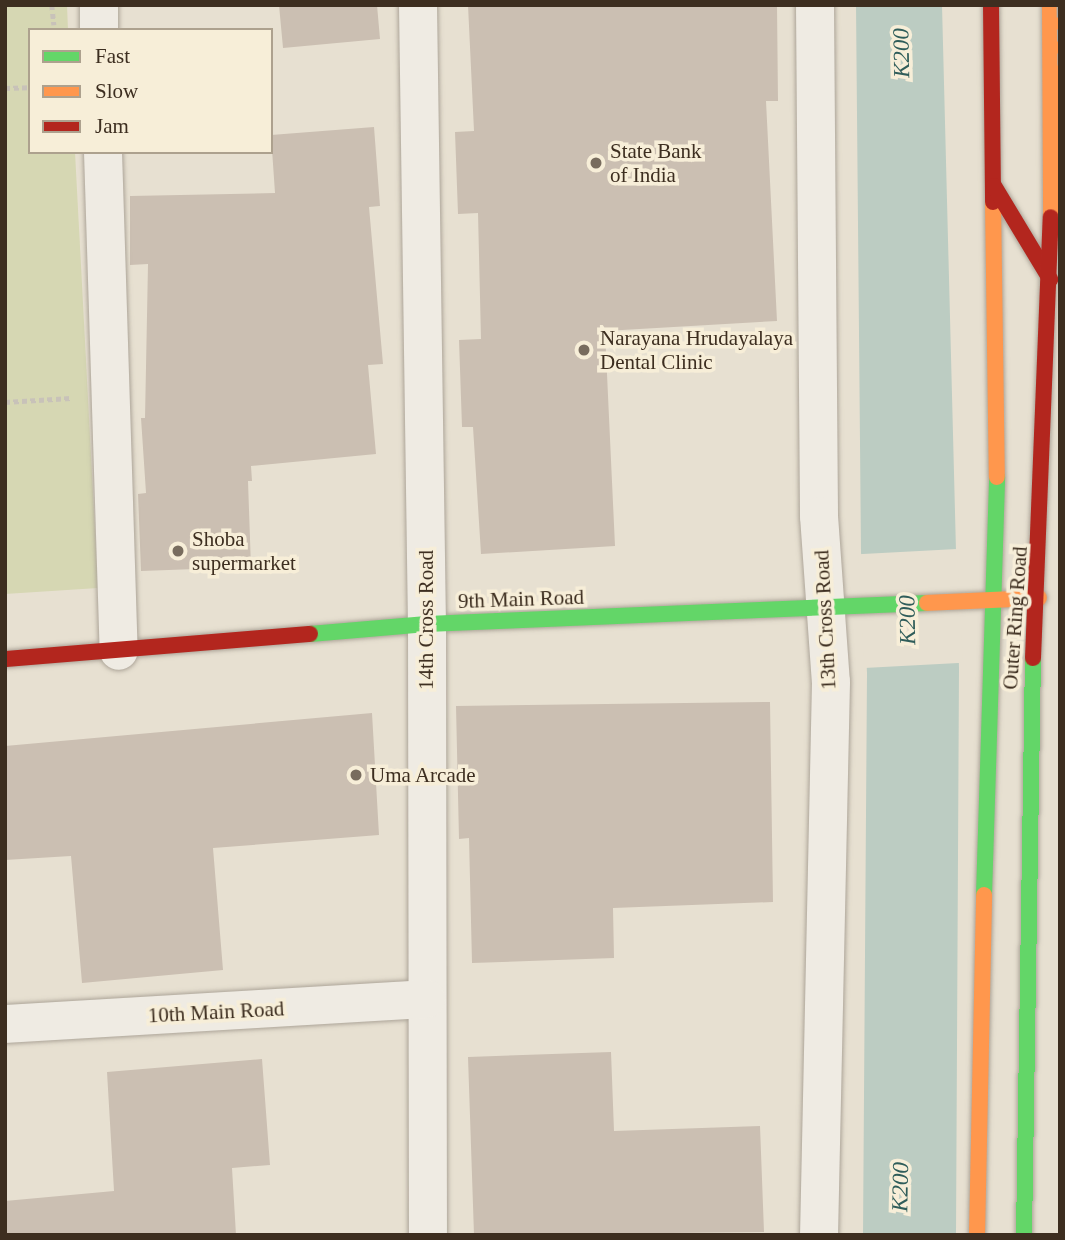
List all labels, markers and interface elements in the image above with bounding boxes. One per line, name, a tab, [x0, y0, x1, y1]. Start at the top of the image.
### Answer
legend	[28, 28, 273, 154]
water label: K200	[888, 28, 916, 78]
text: Fast	[95, 44, 130, 68]
text: Slow	[95, 79, 138, 103]
text: Jam	[95, 114, 129, 138]
place label: State Bank of India	[610, 138, 702, 188]
marker: State Bank of India	[588, 155, 604, 171]
place label: Narayana Hrudayalaya Dental Clinic	[600, 325, 793, 375]
marker: Narayana Hrudayalaya Dental Clinic	[574, 340, 594, 360]
place label: Shoba supermarket	[192, 526, 296, 576]
marker: Shoba supermarket	[170, 543, 186, 559]
street label: Outer Ring Road	[997, 546, 1033, 690]
street label: 13th Cross Road	[809, 549, 841, 691]
street label: 14th Cross Road	[413, 550, 439, 690]
street label: 9th Main Road	[458, 584, 584, 614]
water label: K200	[894, 595, 922, 645]
place label: Uma Arcade	[370, 762, 477, 788]
marker: Uma Arcade	[348, 767, 364, 783]
street label: 10th Main Road	[147, 996, 285, 1028]
water label: K200	[887, 1162, 915, 1212]

